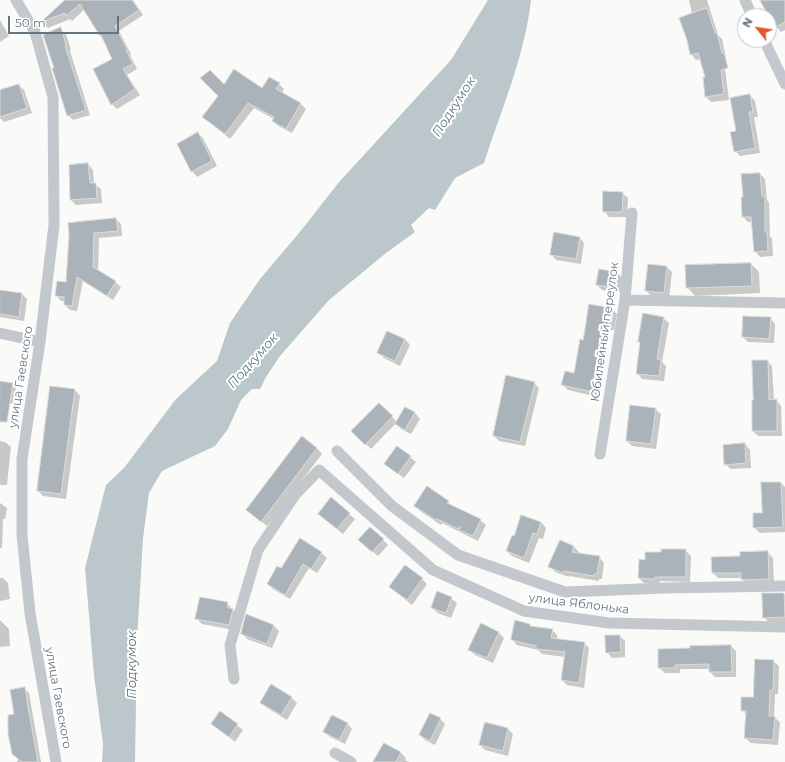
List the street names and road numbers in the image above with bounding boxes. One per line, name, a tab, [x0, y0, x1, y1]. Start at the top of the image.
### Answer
street label: Юбилейный переулок	[588, 261, 622, 403]
street label: улица Гаевского	[6, 325, 36, 429]
street label: улица Яблонька	[528, 591, 630, 617]
street label: улица Гаевского	[42, 646, 74, 750]

